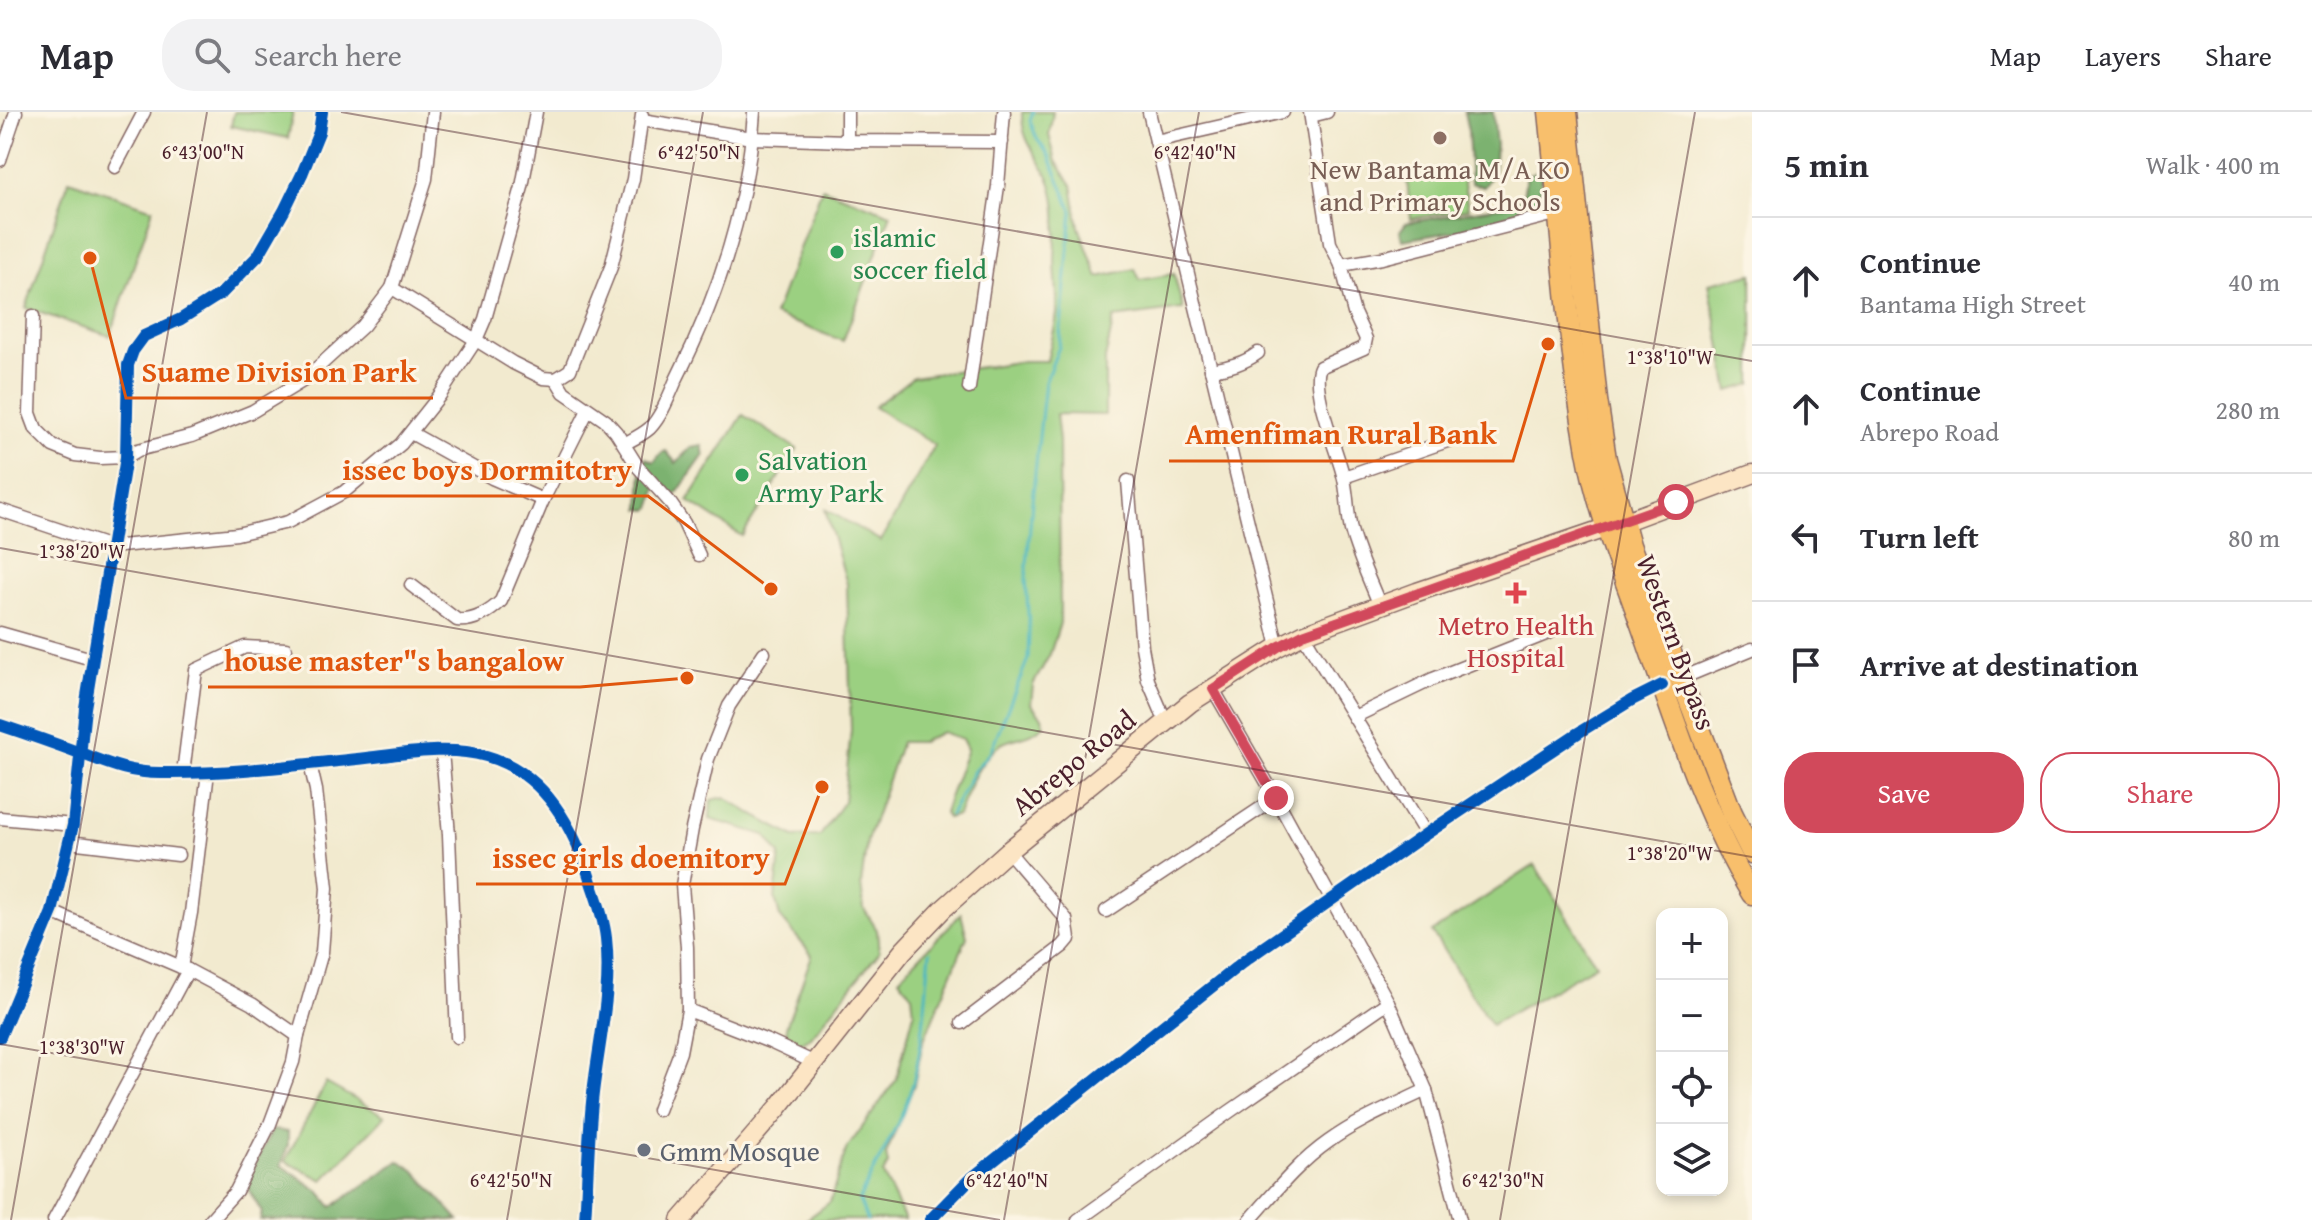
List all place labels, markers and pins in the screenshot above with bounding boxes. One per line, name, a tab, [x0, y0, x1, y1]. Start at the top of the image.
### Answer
marker: New Bantama M/A KO and Primary Schools	[1431, 129, 1449, 147]
place label: New Bantama M/A KO and Primary Schools	[1310, 148, 1570, 221]
place label: islamic soccer field	[853, 216, 987, 289]
marker: islamic soccer field	[828, 243, 846, 261]
callout: Suame Division Park	[126, 344, 433, 398]
callout: Amenfiman Rural Bank	[1169, 407, 1513, 461]
place label: Salvation Army Park	[758, 439, 884, 512]
callout: issec boys Dormitotry	[326, 442, 648, 496]
marker: Salvation Army Park	[733, 466, 751, 484]
marker: Metro Health Hospital	[1505, 582, 1527, 604]
place label: Metro Health Hospital	[1438, 604, 1594, 677]
callout: house master"s bangalow	[208, 633, 580, 687]
callout: issec girls doemitory	[476, 830, 785, 884]
place label: Gmm Mosque	[660, 1130, 820, 1171]
marker: Gmm Mosque	[635, 1141, 653, 1159]

